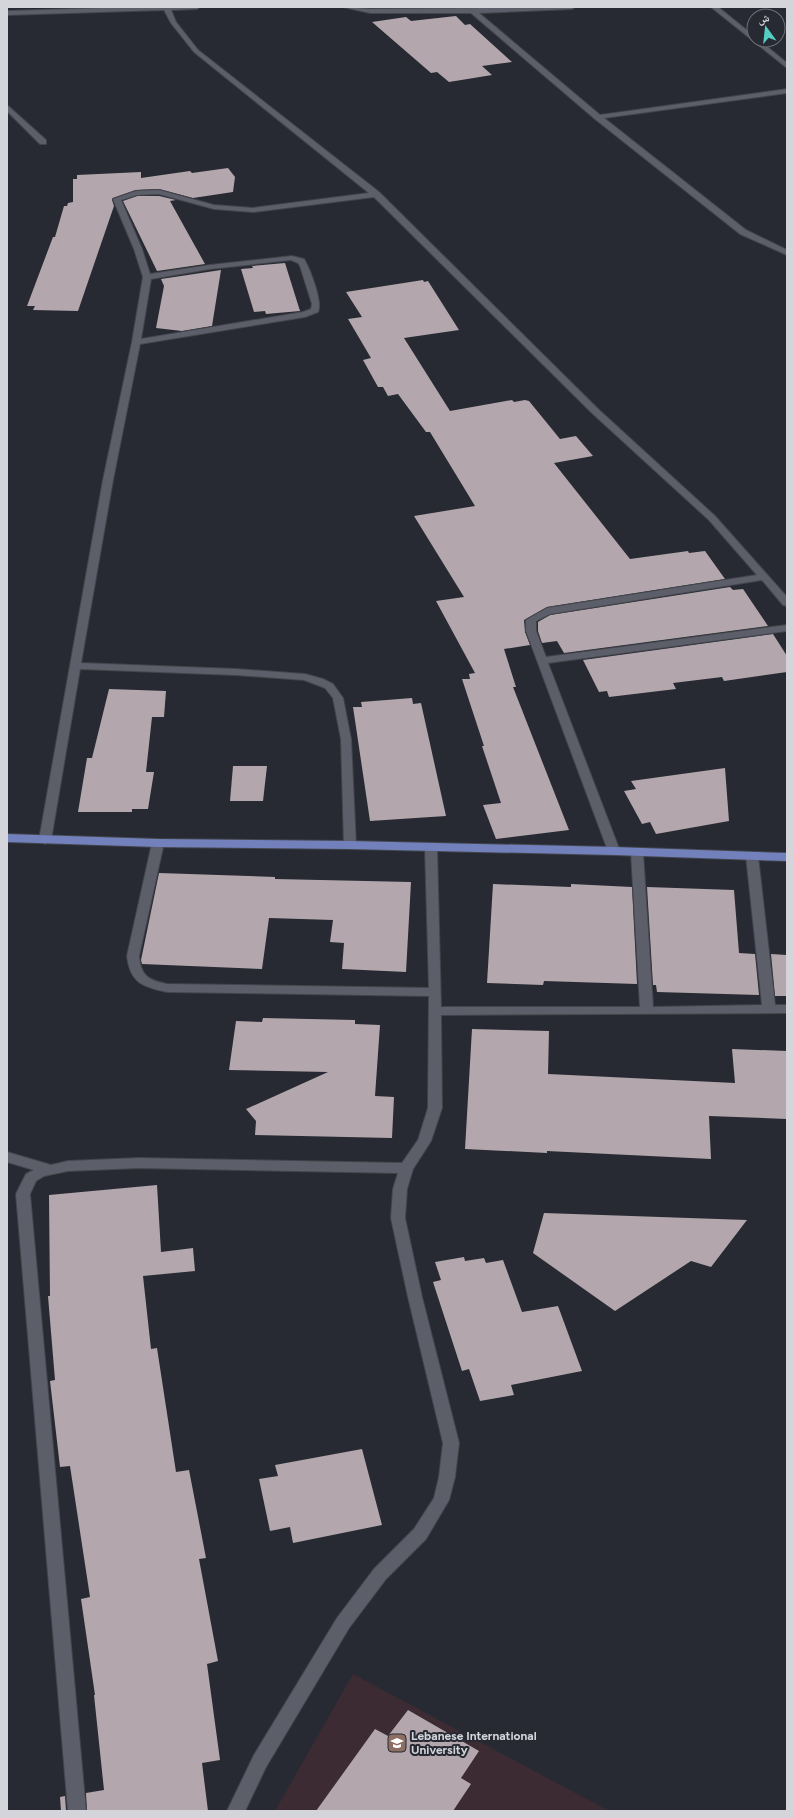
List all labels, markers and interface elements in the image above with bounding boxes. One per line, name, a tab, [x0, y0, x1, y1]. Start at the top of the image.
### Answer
north arrow	[746, 8, 786, 48]
text: ش	[756, 11, 771, 28]
place label: Lebanese International University	[411, 1729, 537, 1757]
school or university icon: Lebanese International University	[386, 1732, 408, 1754]

